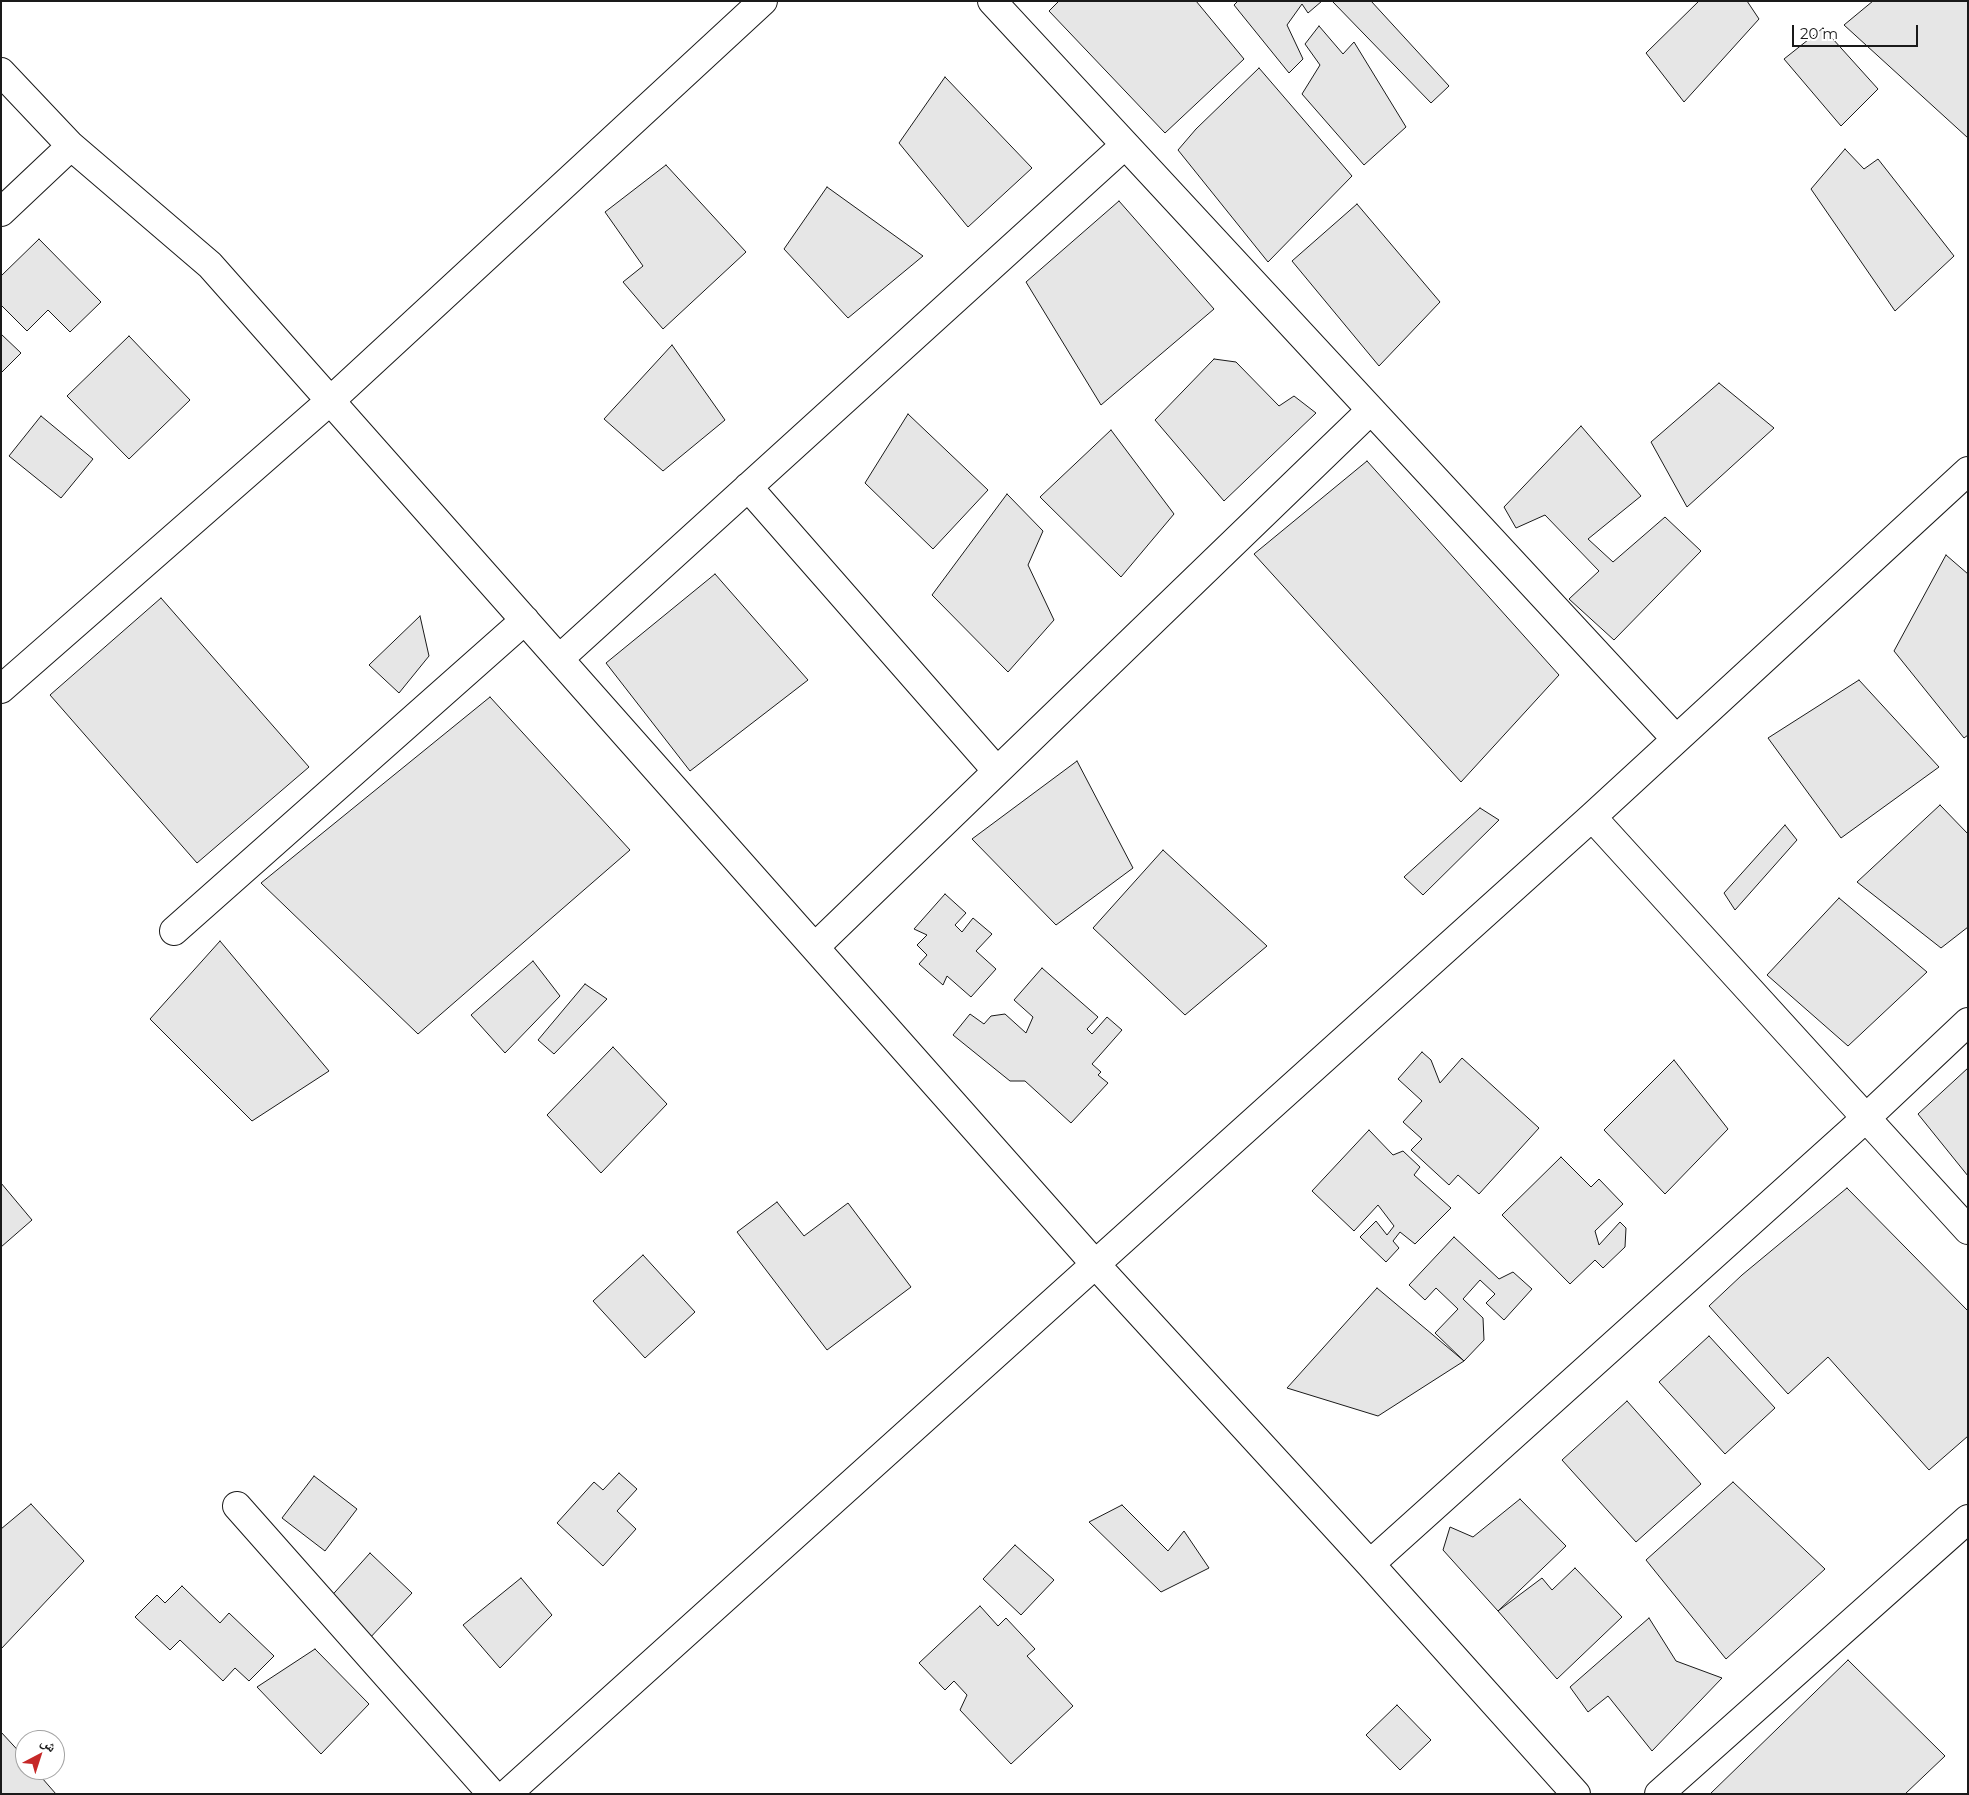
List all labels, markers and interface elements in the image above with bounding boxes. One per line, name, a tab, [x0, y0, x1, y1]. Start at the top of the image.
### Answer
scale bar	[1794, 15, 1920, 47]
text: 20 m	[1800, 24, 1838, 43]
north arrow	[15, 1730, 65, 1780]
text: ش	[38, 1733, 60, 1756]

